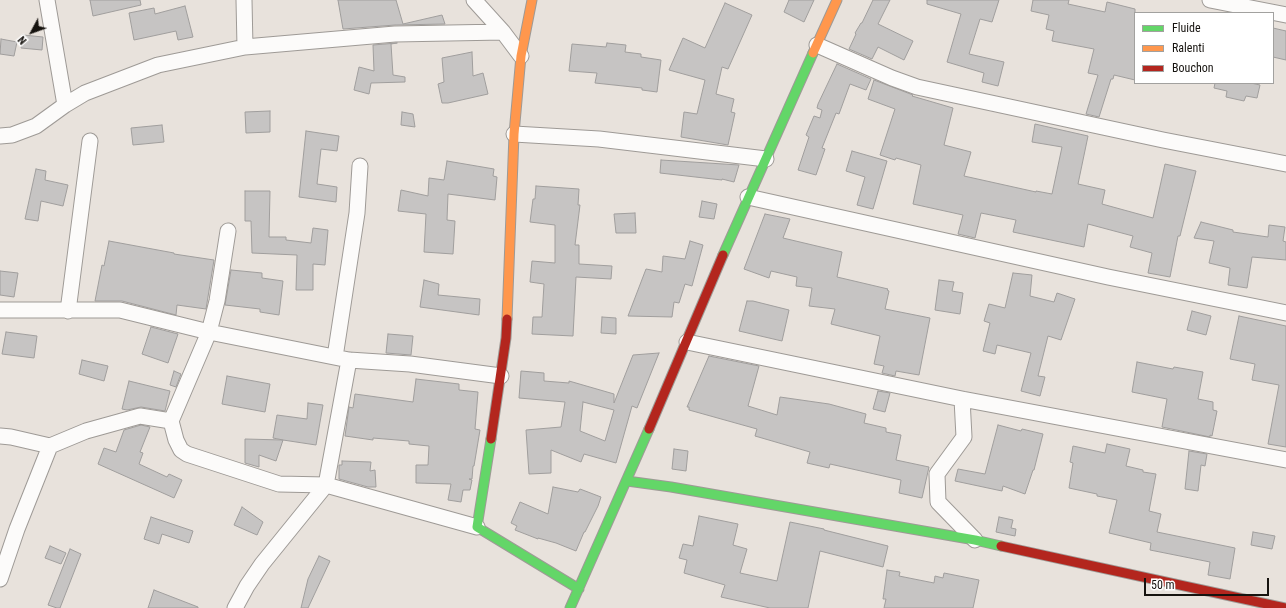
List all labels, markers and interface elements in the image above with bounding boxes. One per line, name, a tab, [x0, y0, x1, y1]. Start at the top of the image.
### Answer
north arrow	[12, 12, 52, 52]
legend	[1134, 12, 1274, 84]
text: Fluide	[1172, 21, 1201, 35]
text: N	[15, 33, 30, 47]
text: Ralenti	[1172, 41, 1205, 55]
text: Bouchon	[1172, 61, 1214, 75]
scale bar	[1146, 570, 1271, 596]
text: 50 m	[1151, 578, 1175, 592]

